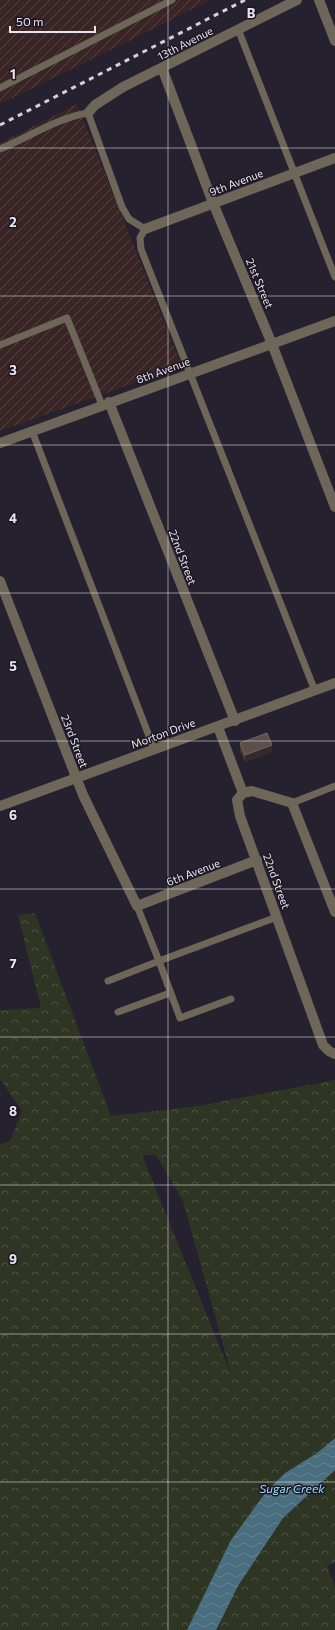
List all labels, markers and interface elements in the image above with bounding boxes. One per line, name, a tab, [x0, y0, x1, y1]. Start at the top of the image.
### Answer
text: B	[247, 5, 256, 21]
scale bar	[10, 8, 95, 34]
text: 50 m	[16, 14, 44, 28]
street label: 13th Avenue	[155, 23, 215, 63]
text: 1	[10, 66, 16, 82]
street label: 9th Avenue	[207, 166, 265, 198]
text: 2	[9, 214, 17, 230]
street label: 21st Street	[244, 256, 277, 311]
street label: 8th Avenue	[134, 354, 192, 386]
text: 3	[9, 362, 17, 378]
text: 4	[9, 510, 17, 526]
street label: 22nd Street	[167, 528, 200, 587]
text: 5	[9, 658, 17, 674]
street label: 23rd Street	[59, 712, 91, 770]
street label: Morton Drive	[129, 715, 197, 751]
text: 6	[9, 807, 17, 823]
street label: 22nd Street	[261, 851, 293, 911]
street label: 6th Avenue	[164, 856, 222, 888]
text: 7	[9, 955, 17, 971]
text: 8	[9, 1103, 17, 1119]
text: 9	[9, 1251, 17, 1267]
water label: Sugar Creek	[259, 1481, 325, 1495]

